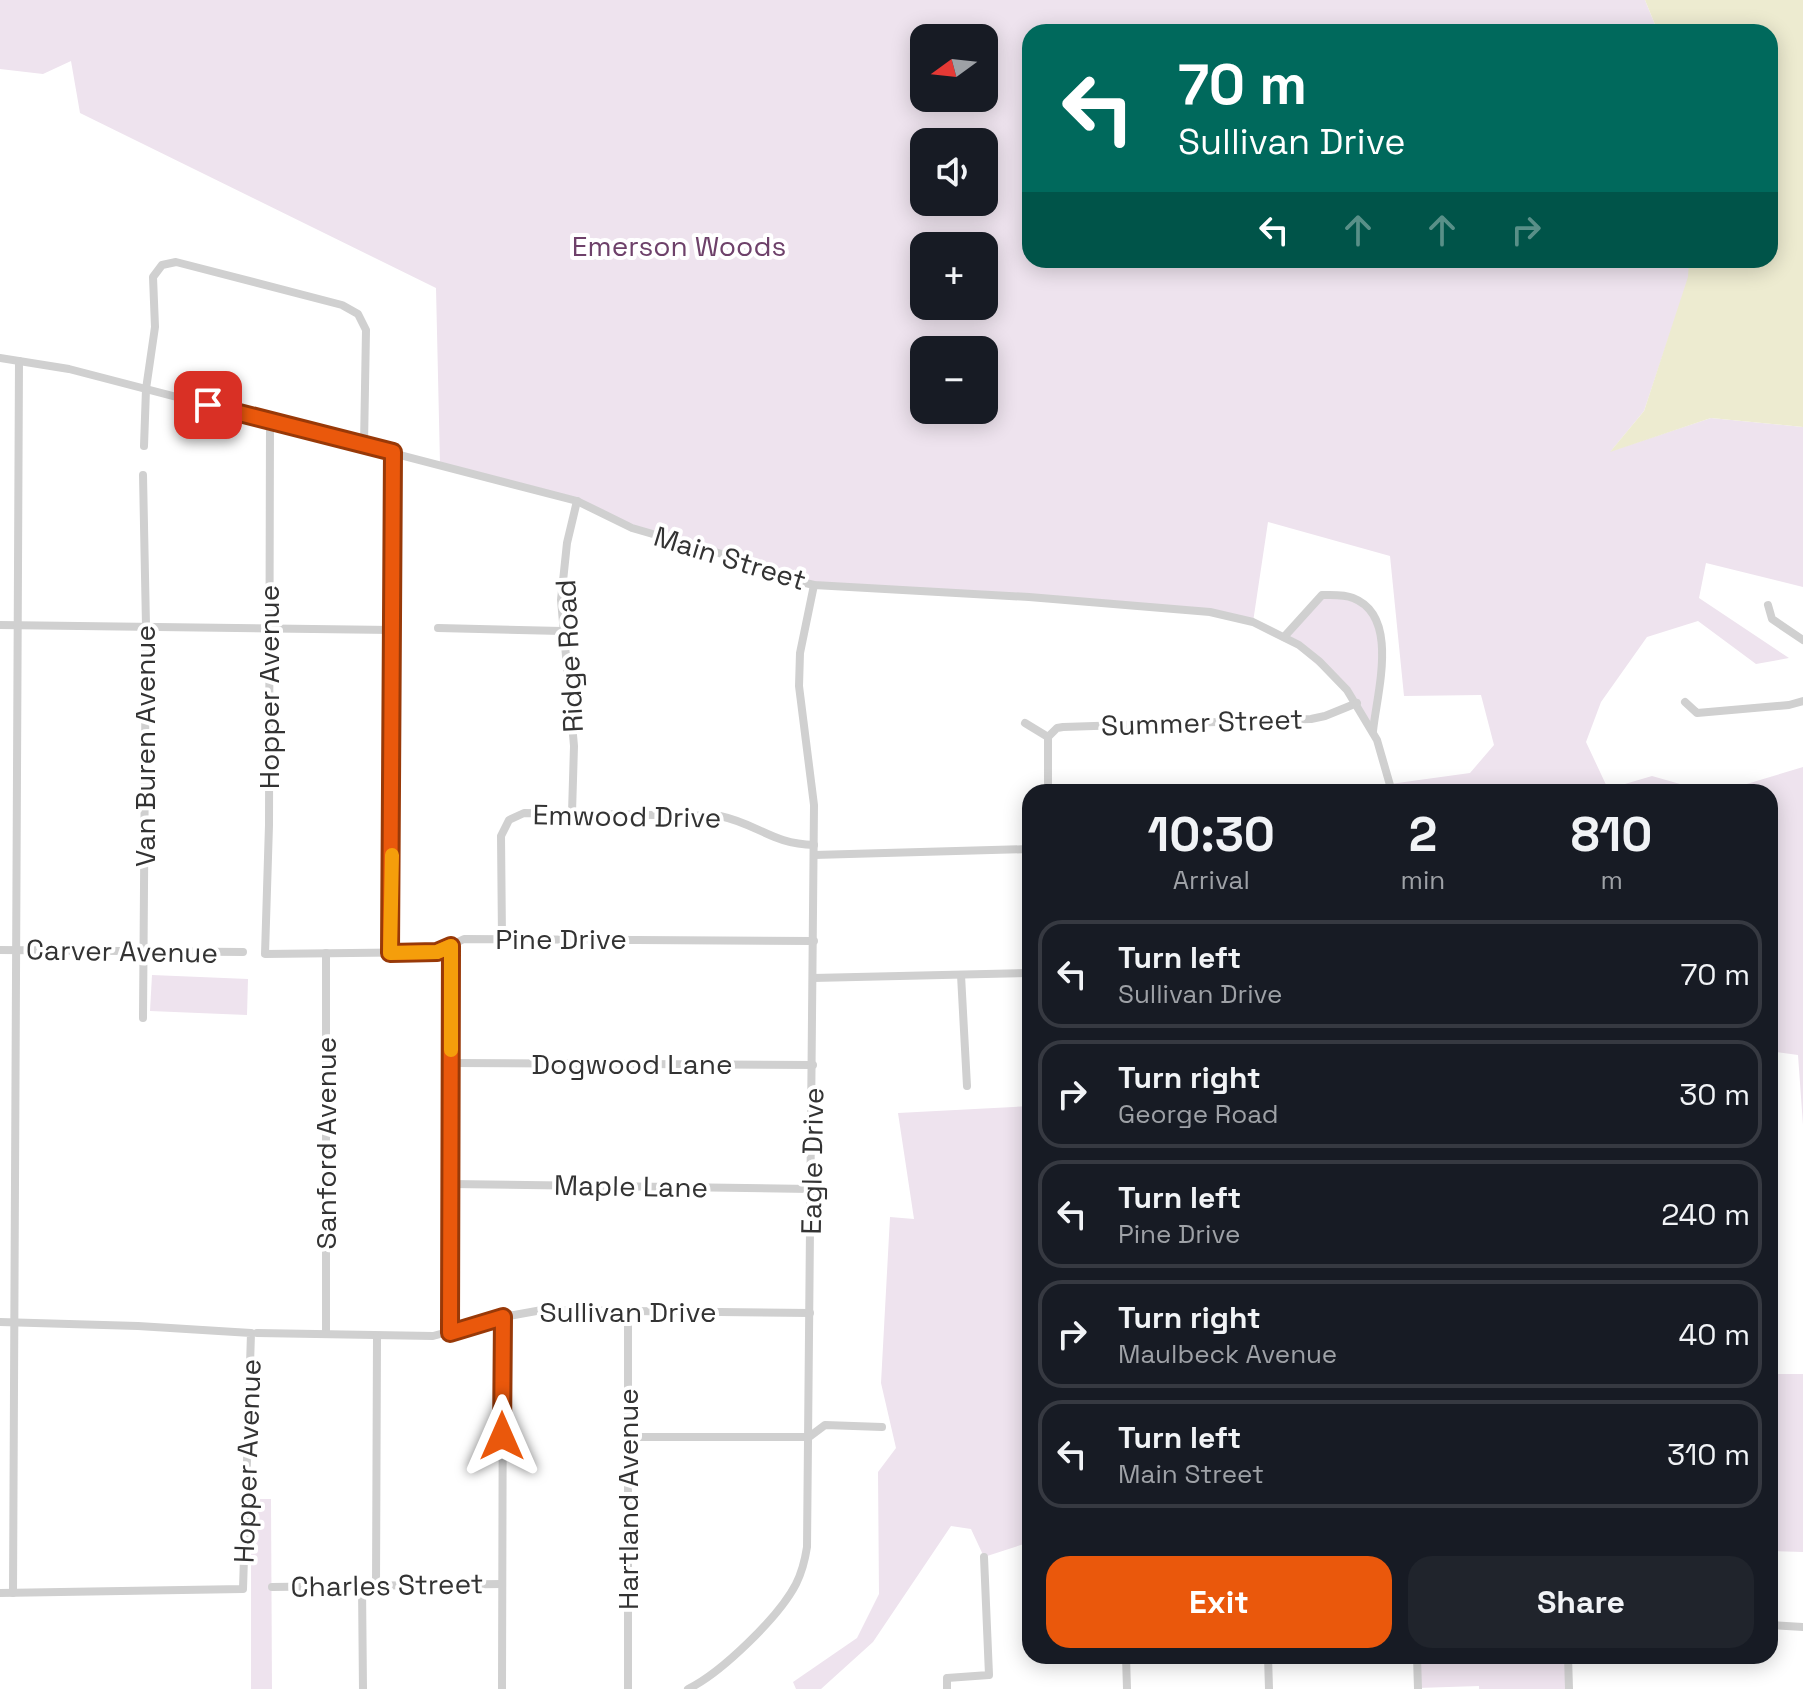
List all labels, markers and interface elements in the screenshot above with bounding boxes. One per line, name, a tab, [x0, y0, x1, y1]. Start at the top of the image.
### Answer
north arrow	[910, 24, 998, 112]
map controls	[910, 24, 998, 424]
text: 70 m	[1178, 49, 1307, 120]
icon: left	[1046, 56, 1150, 160]
text: Sullivan Drive	[1178, 119, 1406, 165]
button: sound	[910, 128, 998, 216]
icon: left	[1252, 208, 1296, 252]
icon: ahead	[1336, 208, 1380, 252]
icon: ahead	[1420, 208, 1464, 252]
icon: right	[1504, 208, 1548, 252]
park label: Emerson Woods	[572, 228, 786, 264]
button: +	[910, 232, 998, 320]
button: −	[910, 336, 998, 424]
pin	[174, 371, 242, 439]
icon: arrive	[186, 383, 230, 427]
street label: Main Street	[650, 518, 810, 598]
street label: Ridge Road	[547, 579, 591, 733]
street label: Hopper Avenue	[251, 585, 287, 789]
street label: Van Buren Avenue	[127, 625, 163, 867]
street label: Summer Street	[1100, 700, 1304, 744]
street label: Emwood Drive	[532, 796, 722, 836]
text: 10:30	[1148, 804, 1275, 865]
text: 2	[1409, 804, 1437, 865]
text: 810	[1571, 804, 1652, 865]
text: Arrival	[1173, 863, 1250, 897]
text: min	[1401, 863, 1445, 897]
text: m	[1600, 863, 1623, 897]
street label: Pine Drive	[495, 921, 627, 957]
street label: Carver Avenue	[26, 931, 218, 971]
text: Turn left	[1118, 938, 1241, 977]
icon: left	[1050, 952, 1094, 996]
text: 70 m	[1681, 955, 1750, 994]
text: Sullivan Drive	[1118, 977, 1282, 1011]
street label: Sanford Avenue	[308, 1037, 344, 1249]
street label: Dogwood Lane	[532, 1046, 732, 1082]
text: Turn right	[1118, 1058, 1261, 1097]
icon: right	[1050, 1072, 1094, 1116]
text: 30 m	[1679, 1075, 1750, 1114]
street label: Eagle Drive	[793, 1087, 831, 1235]
text: George Road	[1118, 1097, 1279, 1131]
street label: Maple Lane	[554, 1167, 708, 1205]
text: Turn left	[1118, 1178, 1241, 1217]
icon: left	[1050, 1192, 1094, 1236]
text: 240 m	[1661, 1195, 1750, 1234]
text: Pine Drive	[1118, 1217, 1240, 1251]
street label: Sullivan Drive	[539, 1294, 717, 1330]
text: Turn right	[1118, 1298, 1261, 1337]
icon: right	[1050, 1312, 1094, 1356]
text: 40 m	[1679, 1315, 1750, 1354]
text: Maulbeck Avenue	[1118, 1337, 1337, 1371]
street label: Hopper Avenue	[225, 1358, 269, 1564]
street label: Hartland Avenue	[610, 1388, 646, 1610]
position arrow	[460, 1394, 544, 1478]
text: Turn left	[1118, 1418, 1241, 1457]
icon: left	[1050, 1432, 1094, 1476]
text: 310 m	[1667, 1435, 1750, 1474]
text: Main Street	[1118, 1457, 1264, 1491]
button: Exit	[1046, 1556, 1392, 1648]
button: Share	[1408, 1556, 1754, 1648]
street label: Charles Street	[290, 1565, 484, 1605]

